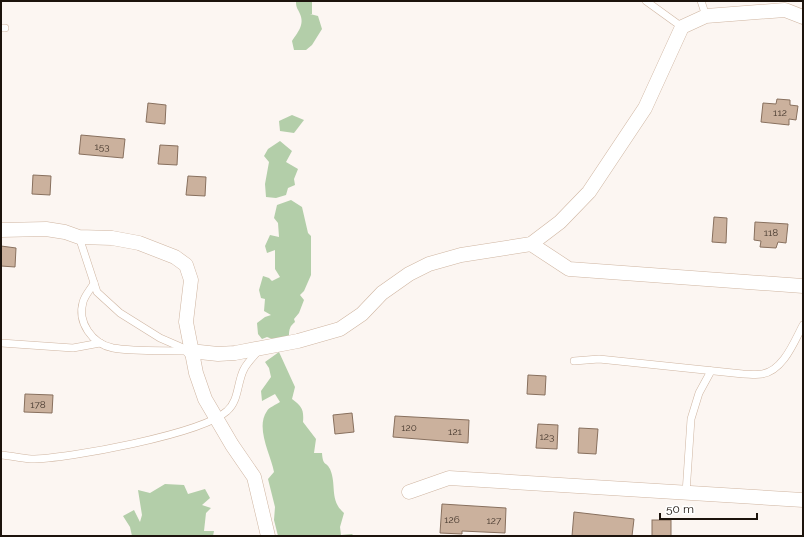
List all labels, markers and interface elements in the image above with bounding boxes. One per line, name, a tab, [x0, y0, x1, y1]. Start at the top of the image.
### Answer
house number: 112	[773, 107, 787, 118]
house number: 153	[94, 141, 110, 152]
house number: 118	[764, 227, 778, 238]
house number: 178	[30, 399, 46, 410]
house number: 120	[401, 422, 417, 433]
house number: 121	[448, 426, 463, 437]
house number: 123	[540, 431, 554, 442]
scale bar	[660, 495, 757, 521]
text: 50 m	[666, 502, 694, 516]
house number: 126	[444, 514, 460, 525]
house number: 127	[487, 515, 502, 526]

